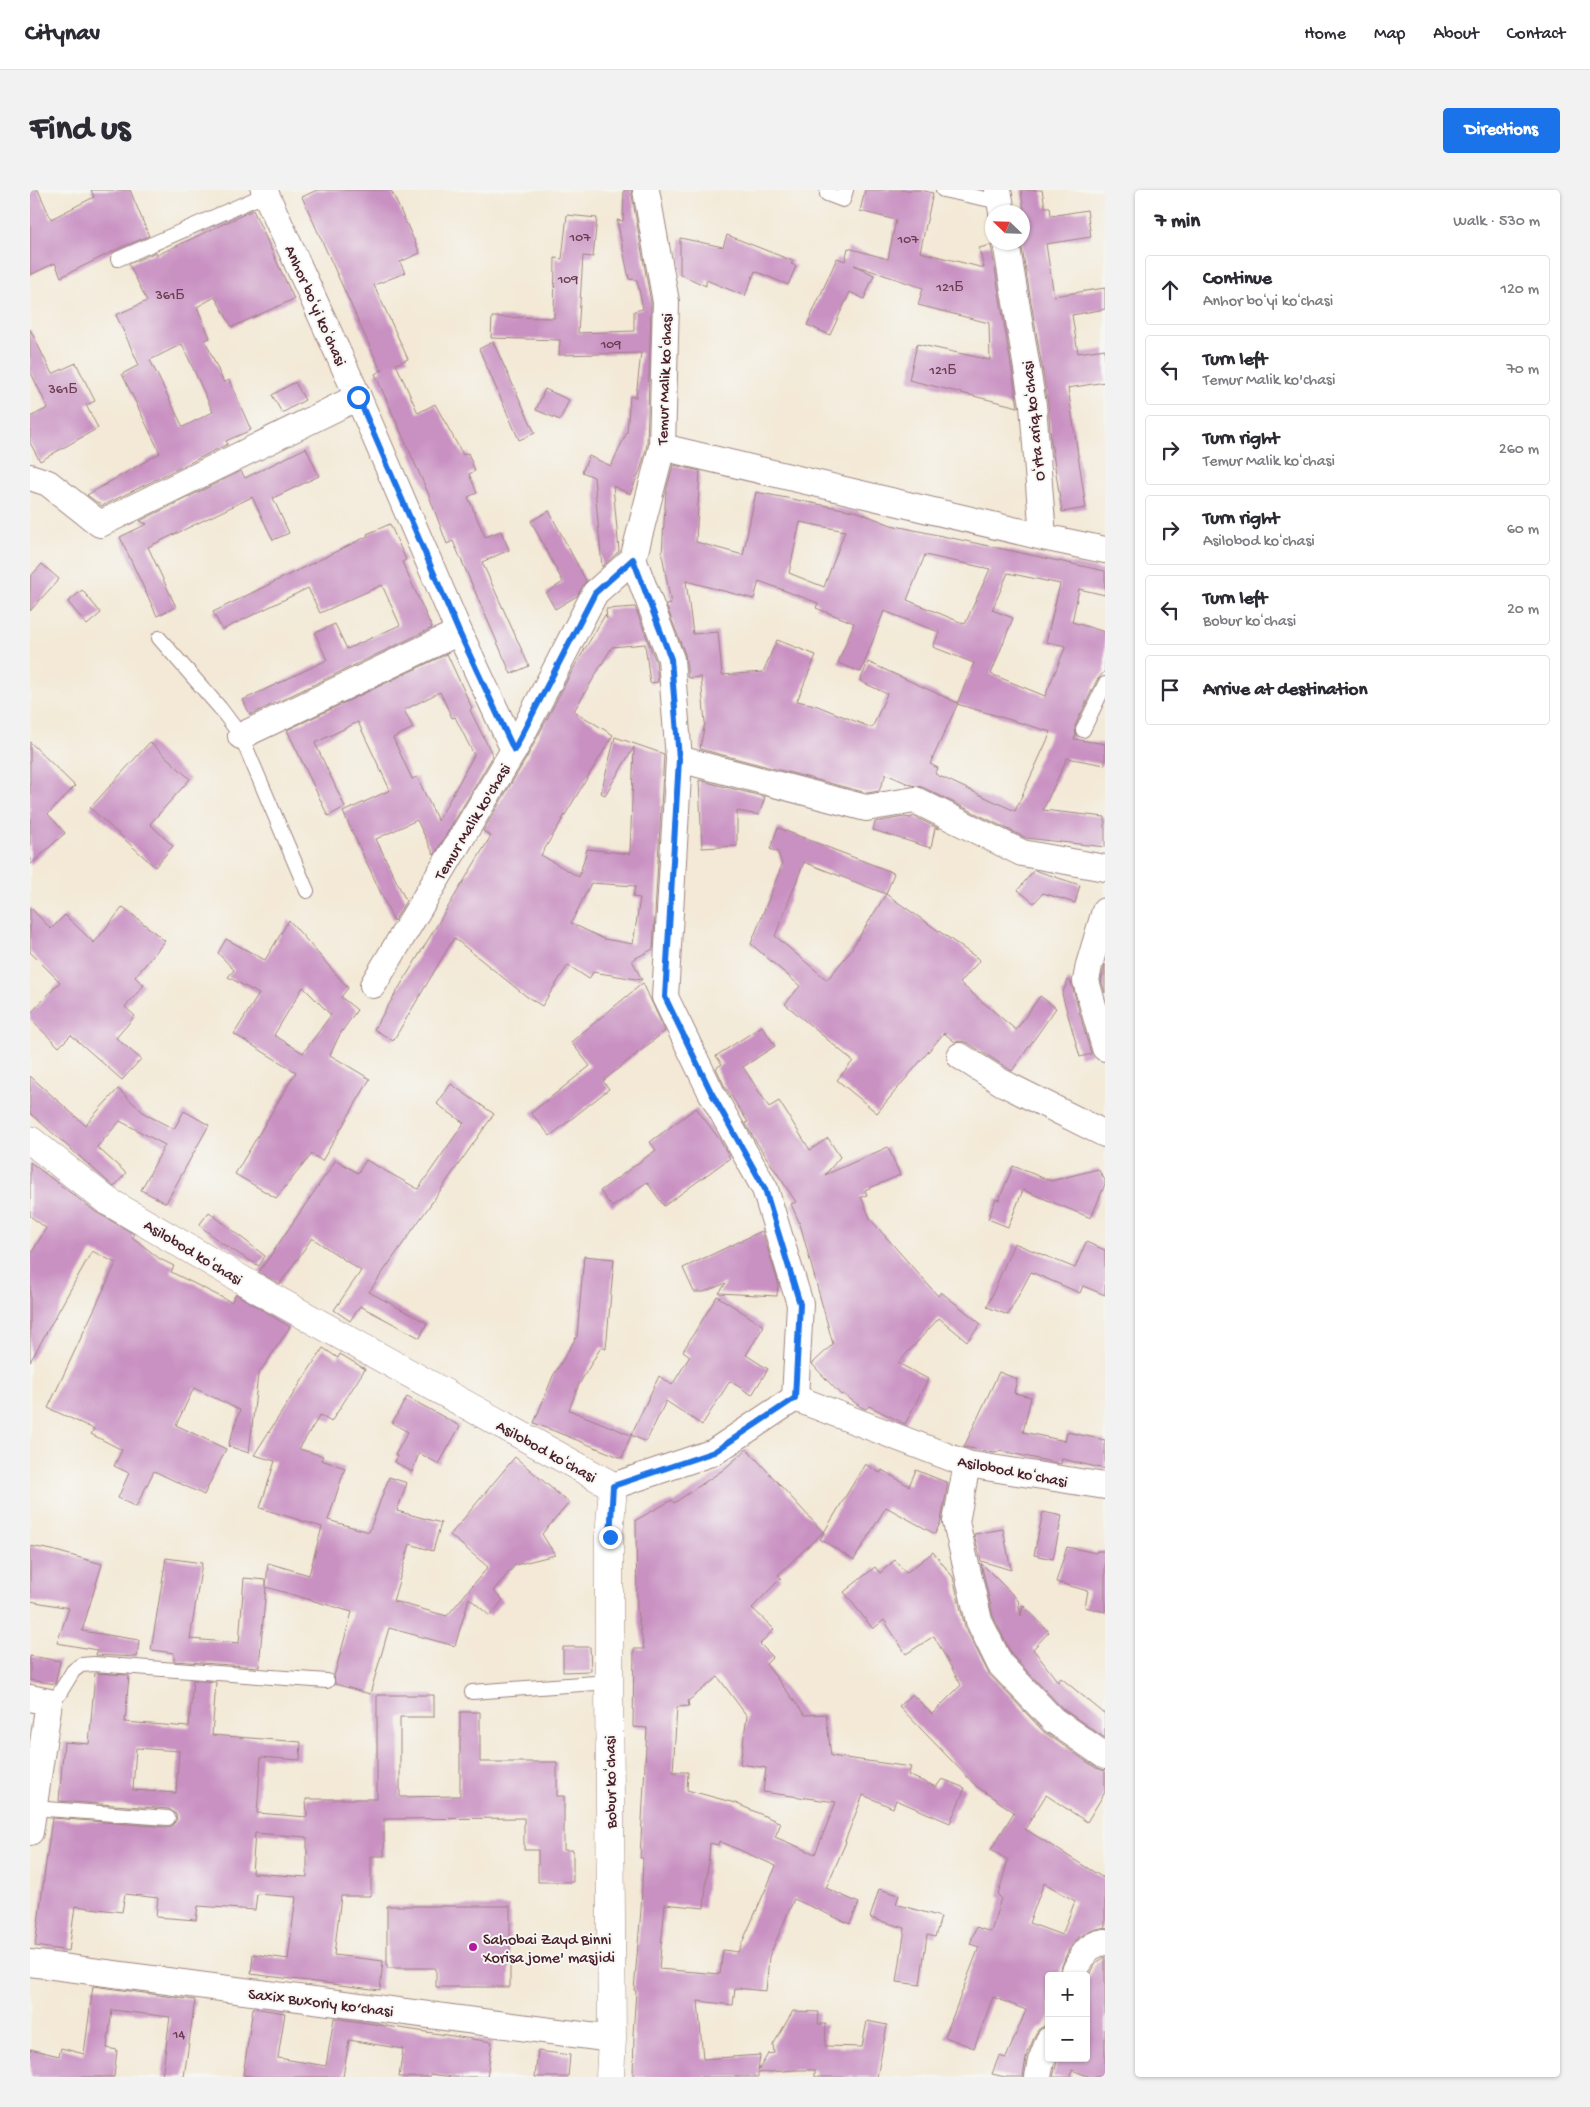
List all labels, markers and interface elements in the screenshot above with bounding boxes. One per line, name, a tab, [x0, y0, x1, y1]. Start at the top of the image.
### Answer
text: Citynav	[25, 20, 100, 49]
text: Home	[1304, 24, 1346, 45]
text: Map	[1374, 24, 1405, 45]
text: About	[1433, 24, 1479, 45]
text: Contact	[1507, 24, 1565, 45]
button: Directions	[1443, 108, 1560, 153]
text: Find us	[30, 110, 130, 151]
north arrow	[985, 205, 1030, 250]
text: 7 min	[1155, 210, 1200, 235]
text: Walk · 530 m	[1453, 213, 1540, 232]
house number: 107	[569, 230, 591, 247]
house number: 107	[897, 232, 919, 249]
street label: Anhor boʻyi koʻchasi	[279, 243, 349, 370]
text: Continue	[1203, 268, 1272, 291]
house number: 109	[557, 272, 578, 289]
icon: ahead	[1156, 276, 1184, 304]
house number: 121Б	[935, 280, 964, 297]
text: 120 m	[1500, 281, 1539, 300]
house number: 361Б	[154, 288, 185, 305]
text: Anhor boʻyi koʻchasi	[1203, 293, 1333, 312]
street label: Temur Malik koʻchasi	[655, 313, 678, 446]
house number: 109	[600, 337, 621, 354]
text: Turn left	[1203, 349, 1267, 372]
icon: left	[1156, 356, 1184, 384]
street label: Oʻrta ariq koʻchasi	[1020, 360, 1051, 482]
text: 70 m	[1506, 361, 1539, 380]
house number: 121Б	[928, 363, 957, 380]
text: Temur Malik ko'chasi	[1203, 372, 1335, 391]
house number: 361Б	[47, 382, 78, 399]
route start	[347, 386, 370, 409]
text: Turn right	[1203, 428, 1279, 451]
icon: right	[1156, 436, 1184, 464]
text: 260 m	[1499, 441, 1539, 460]
text: Temur Malik koʻchasi	[1203, 453, 1335, 472]
text: Turn right	[1203, 508, 1279, 531]
icon: right	[1156, 516, 1184, 544]
text: 60 m	[1507, 521, 1539, 540]
text: Asilobod koʻchasi	[1203, 533, 1315, 552]
text: Turn left	[1203, 588, 1267, 611]
icon: left	[1156, 596, 1184, 624]
text: 20 m	[1507, 601, 1539, 620]
text: Bobur koʻchasi	[1203, 613, 1296, 632]
icon: arrive	[1156, 676, 1184, 704]
text: Arrive at destination	[1203, 679, 1367, 702]
street label: Temur Malik ko'chasi	[431, 761, 516, 885]
street label: Asilobod koʻchasi	[139, 1217, 245, 1291]
street label: Asilobod koʻchasi	[492, 1418, 599, 1488]
street label: Asilobod koʻchasi	[956, 1453, 1069, 1493]
route end	[599, 1526, 622, 1549]
street label: Bobur koʻchasi	[602, 1735, 623, 1830]
place label: Sahobai Zayd Binni Xorisa jome' masjidi	[482, 1932, 615, 1969]
marker: Sahobai Zayd Binni Xorisa jome' masjidi	[467, 1941, 479, 1953]
map controls	[1045, 1972, 1090, 2062]
button: +	[1045, 1972, 1090, 2017]
street label: Saxix Buxoriy ko‘chasi	[247, 1986, 394, 2023]
button: −	[1045, 2017, 1090, 2062]
house number: 14	[172, 2027, 186, 2044]

